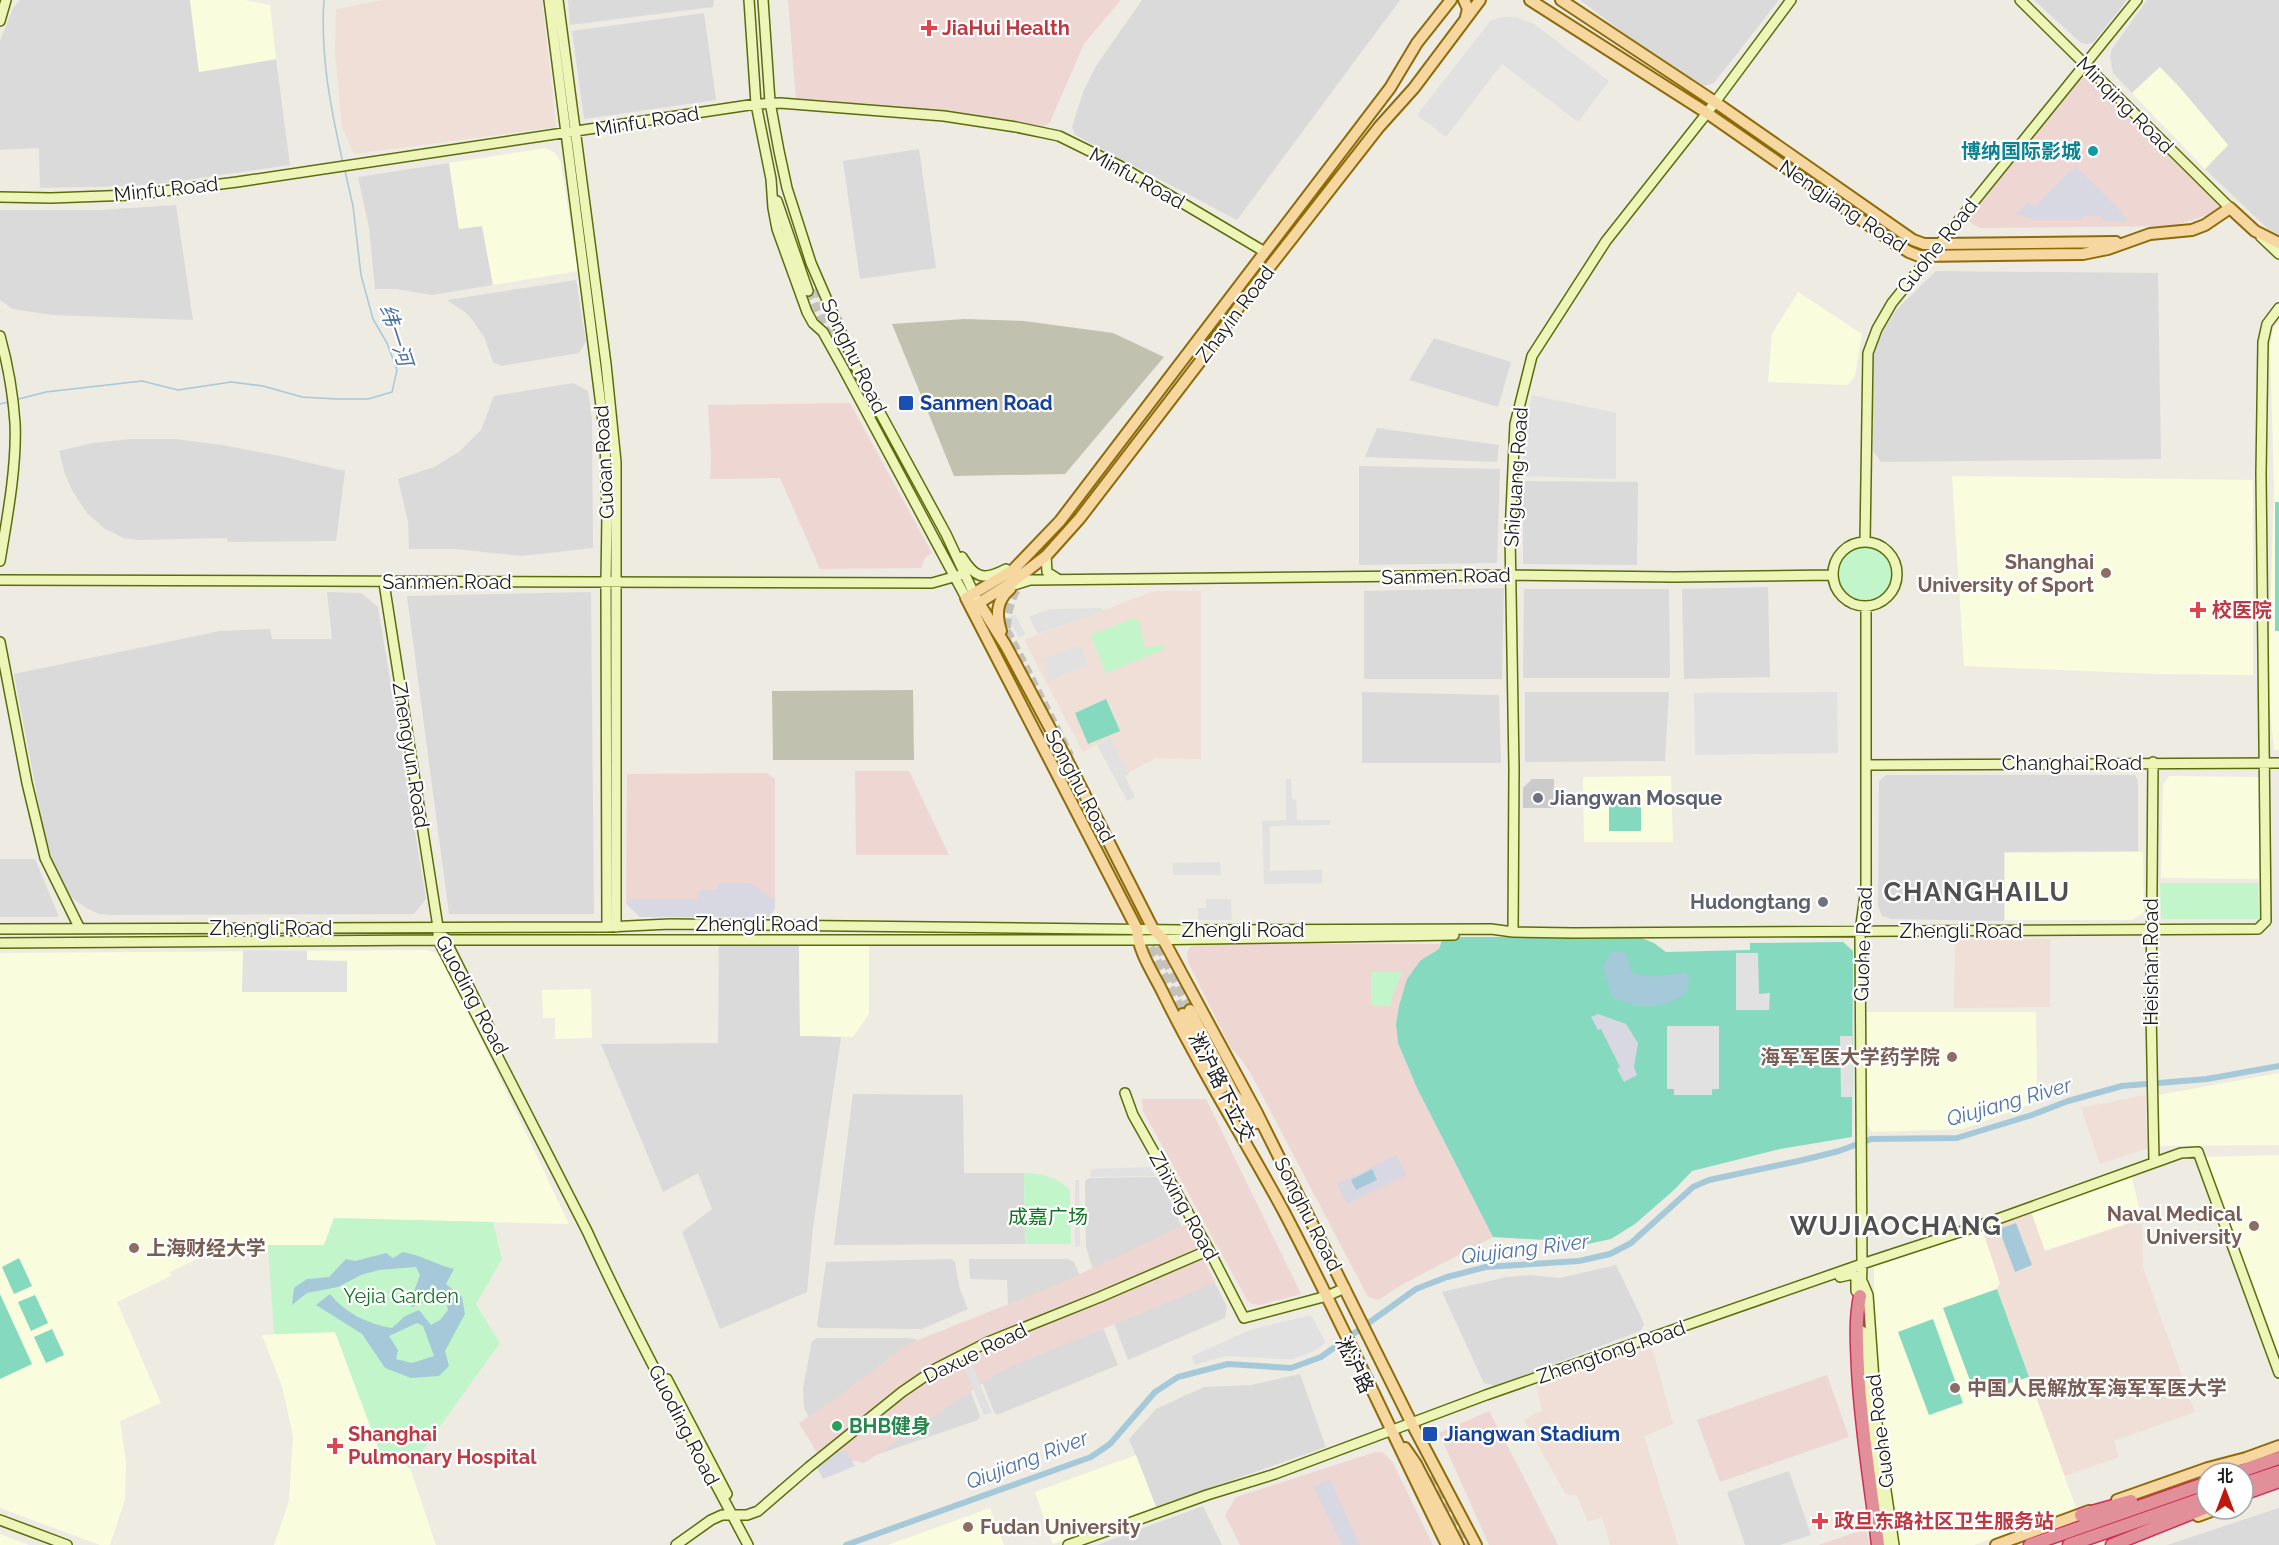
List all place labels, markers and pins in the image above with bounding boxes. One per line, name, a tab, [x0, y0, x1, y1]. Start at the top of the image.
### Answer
place label: JiaHui Health	[942, 16, 1070, 40]
marker: JiaHui Health	[920, 19, 938, 37]
place label: 博纳国际影城	[1961, 139, 2081, 163]
marker: 博纳国际影城	[2086, 144, 2100, 158]
place label: Sanmen Road	[920, 391, 1053, 415]
marker: Sanmen Road	[897, 394, 915, 412]
place label: Shanghai University of Sport	[1918, 550, 2094, 597]
marker: Shanghai University of Sport	[2099, 566, 2113, 580]
place label: 校医院	[2212, 598, 2272, 622]
marker: 校医院	[2189, 601, 2207, 619]
place label: Jiangwan Mosque	[1550, 786, 1722, 810]
marker: Jiangwan Mosque	[1531, 791, 1545, 805]
place label: Hudongtang	[1690, 890, 1811, 914]
marker: Hudongtang	[1816, 895, 1830, 909]
place label: 海军军医大学药学院	[1760, 1045, 1940, 1069]
marker: 海军军医大学药学院	[1945, 1050, 1959, 1064]
place label: Naval Medical University	[2107, 1202, 2243, 1249]
marker: Naval Medical University	[2247, 1219, 2261, 1233]
place label: 上海财经大学	[146, 1236, 266, 1260]
marker: 上海财经大学	[127, 1241, 141, 1255]
place label: 中国人民解放军海军军医大学	[1967, 1376, 2227, 1400]
marker: 中国人民解放军海军军医大学	[1948, 1381, 1962, 1395]
place label: BHB健身	[849, 1414, 931, 1438]
marker: BHB健身	[830, 1419, 844, 1433]
place label: Shanghai Pulmonary Hospital	[348, 1422, 537, 1469]
place label: Jiangwan Stadium	[1444, 1422, 1620, 1446]
marker: Jiangwan Stadium	[1421, 1425, 1439, 1443]
marker: Shanghai Pulmonary Hospital	[326, 1437, 344, 1455]
place label: 政旦东路社区卫生服务站	[1834, 1509, 2054, 1533]
marker: 政旦东路社区卫生服务站	[1811, 1512, 1829, 1530]
place label: Fudan University	[980, 1515, 1141, 1539]
marker: Fudan University	[961, 1520, 975, 1534]

